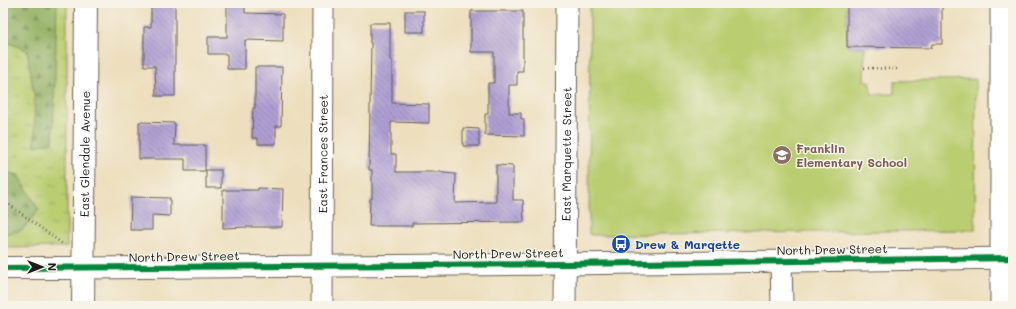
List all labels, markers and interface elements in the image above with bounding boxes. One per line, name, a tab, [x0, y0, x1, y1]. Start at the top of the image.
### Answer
street label: East Marquette Street	[558, 87, 574, 221]
street label: East Glendale Avenue	[76, 91, 93, 217]
street label: East Frances Street	[314, 95, 331, 213]
place label: Franklin Elementary School	[796, 140, 907, 170]
school or university icon: Franklin Elementary School	[771, 144, 793, 166]
bus stop icon: Drew & Marqette	[610, 233, 632, 255]
place label: Drew & Marqette	[635, 236, 740, 252]
street label: North Drew Street	[776, 240, 888, 258]
street label: North Drew Street	[452, 244, 564, 262]
north arrow	[22, 247, 62, 287]
street label: North Drew Street	[128, 247, 240, 265]
text: N	[45, 263, 60, 271]

